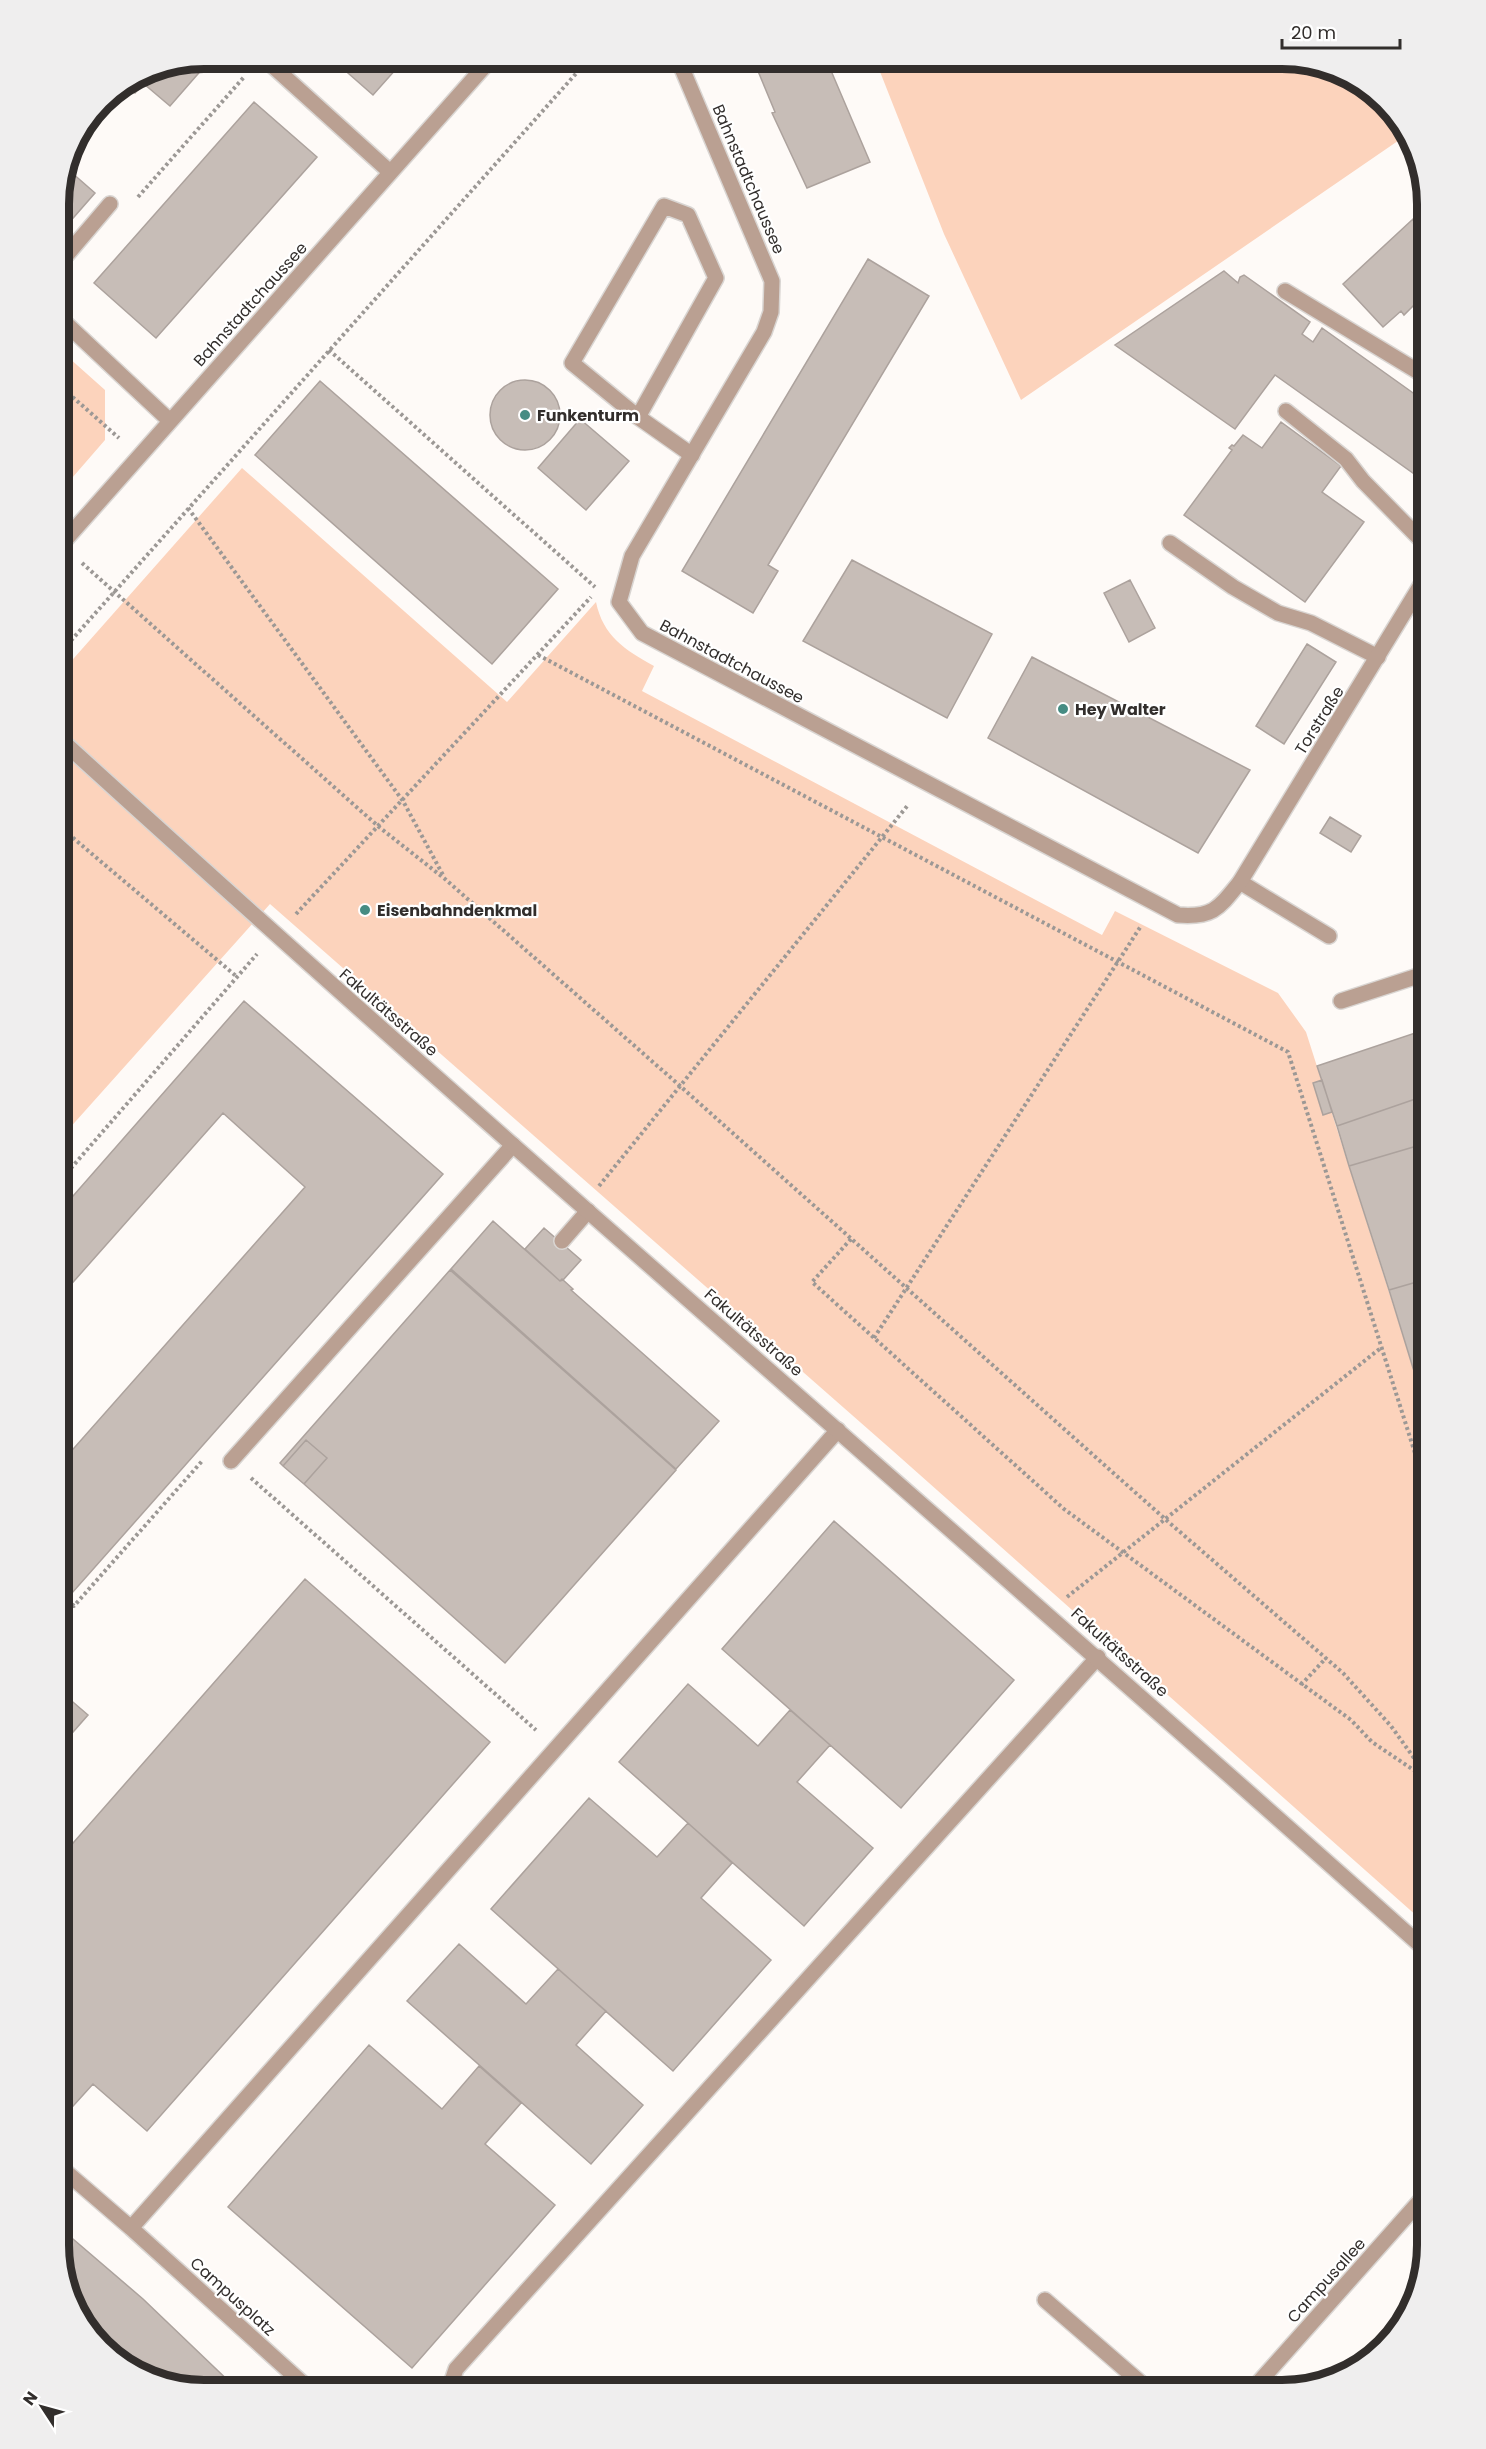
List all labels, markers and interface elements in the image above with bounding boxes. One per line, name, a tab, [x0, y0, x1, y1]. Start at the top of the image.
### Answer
scale bar	[1282, 12, 1400, 50]
text: 20 m	[1291, 20, 1336, 45]
street label: Bahnstadtchaussee	[707, 101, 790, 258]
street label: Bahnstadtchaussee	[188, 237, 313, 372]
place label: Funkenturm	[537, 404, 639, 427]
marker: Funkenturm	[518, 408, 532, 422]
street label: Bahnstadtchaussee	[656, 614, 808, 709]
street label: Torstraße	[1289, 682, 1350, 759]
place label: Hey Walter	[1075, 698, 1166, 721]
marker: Hey Walter	[1056, 702, 1070, 716]
place label: Eisenbahndenkmal	[377, 899, 537, 922]
marker: Eisenbahndenkmal	[358, 903, 372, 917]
street label: Fakultätsstraße	[334, 963, 443, 1062]
street label: Fakultätsstraße	[699, 1283, 808, 1382]
street label: Fakultätsstraße	[1066, 1602, 1173, 1702]
street label: Campusallee	[1282, 2233, 1371, 2328]
street label: Campusplatz	[185, 2252, 280, 2341]
north arrow	[12, 2377, 72, 2437]
text: N	[17, 2387, 43, 2410]

